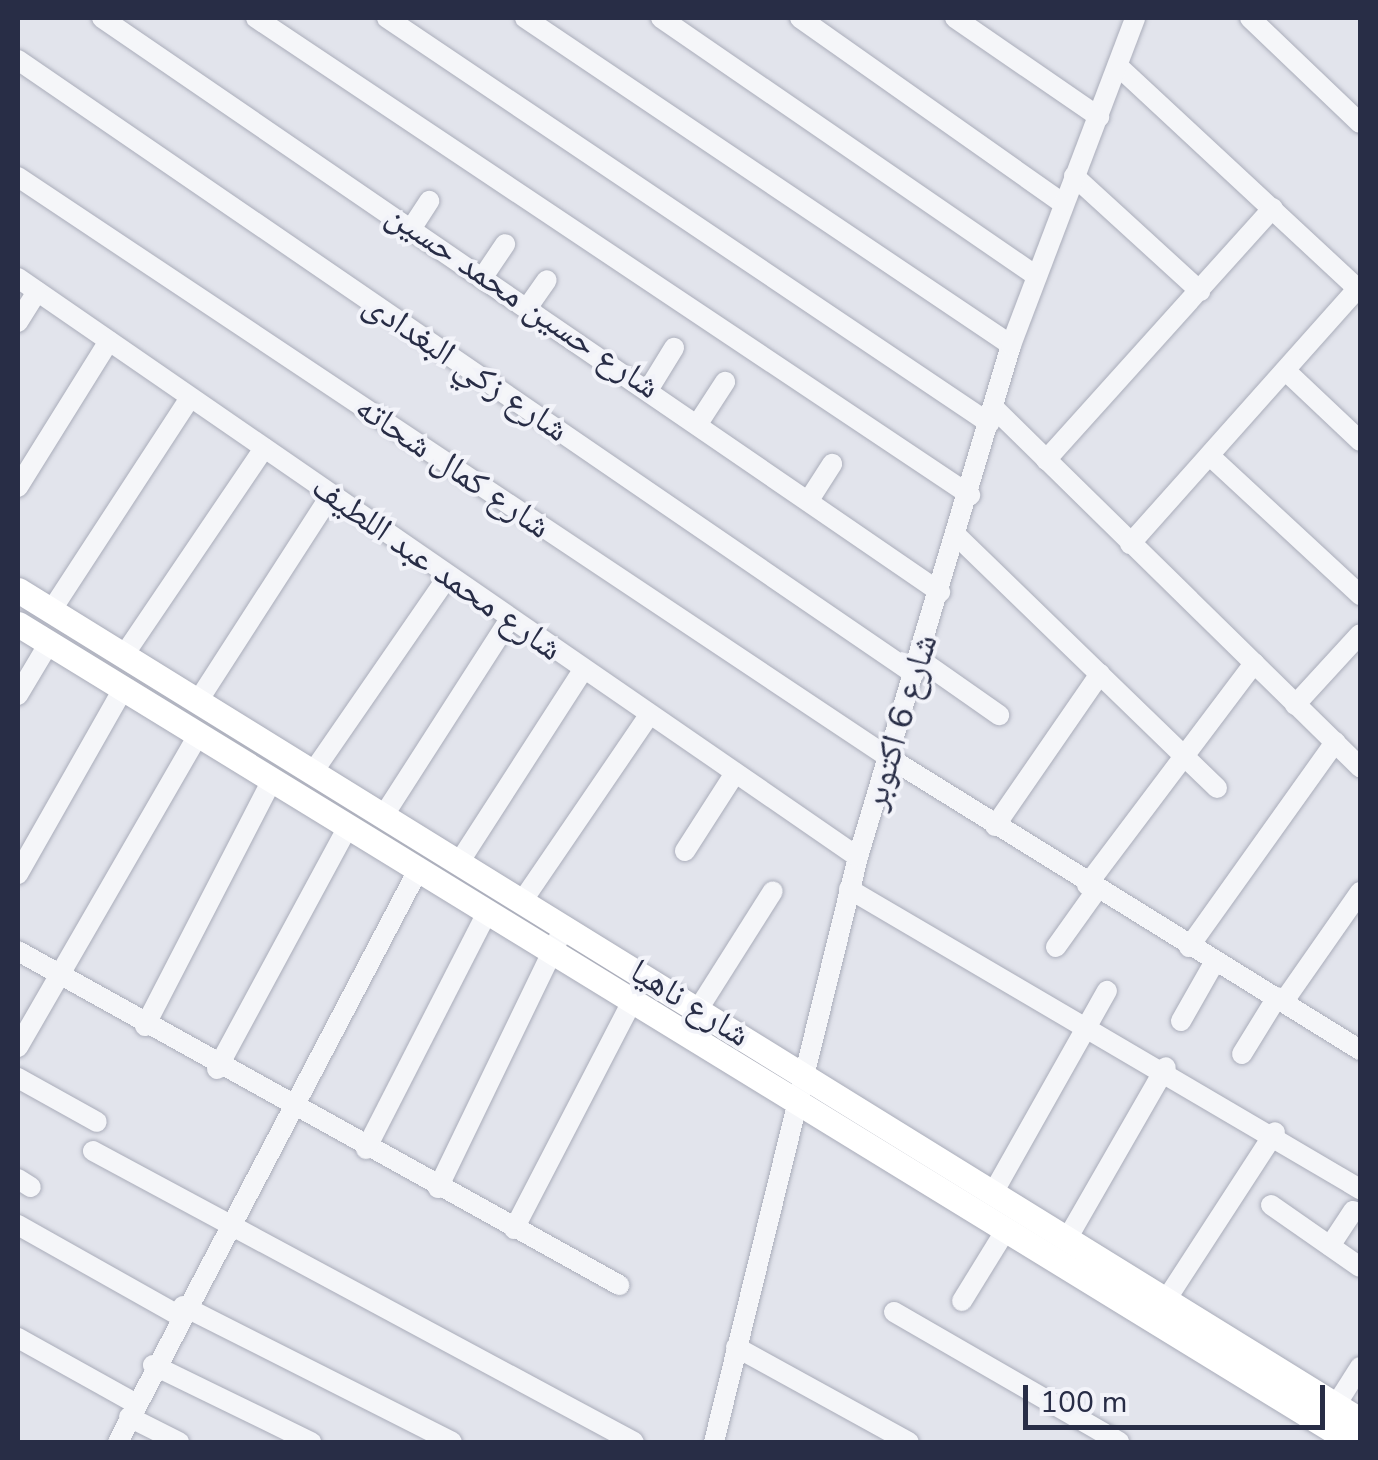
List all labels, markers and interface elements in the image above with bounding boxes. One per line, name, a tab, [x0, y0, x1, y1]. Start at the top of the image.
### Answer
street label: شارع حسين محمد حسين	[378, 194, 668, 408]
street label: شارع زكي البغدادى	[356, 283, 576, 451]
street label: شارع كمال شحاته	[347, 386, 559, 548]
street label: شارع محمد عبد اللطيف	[304, 466, 570, 670]
street label: شارع 6 اكتوبر	[853, 629, 947, 815]
street label: شارع ناهيا	[622, 950, 758, 1056]
scale bar	[1028, 1365, 1330, 1427]
text: 100 m	[1040, 1382, 1127, 1423]

